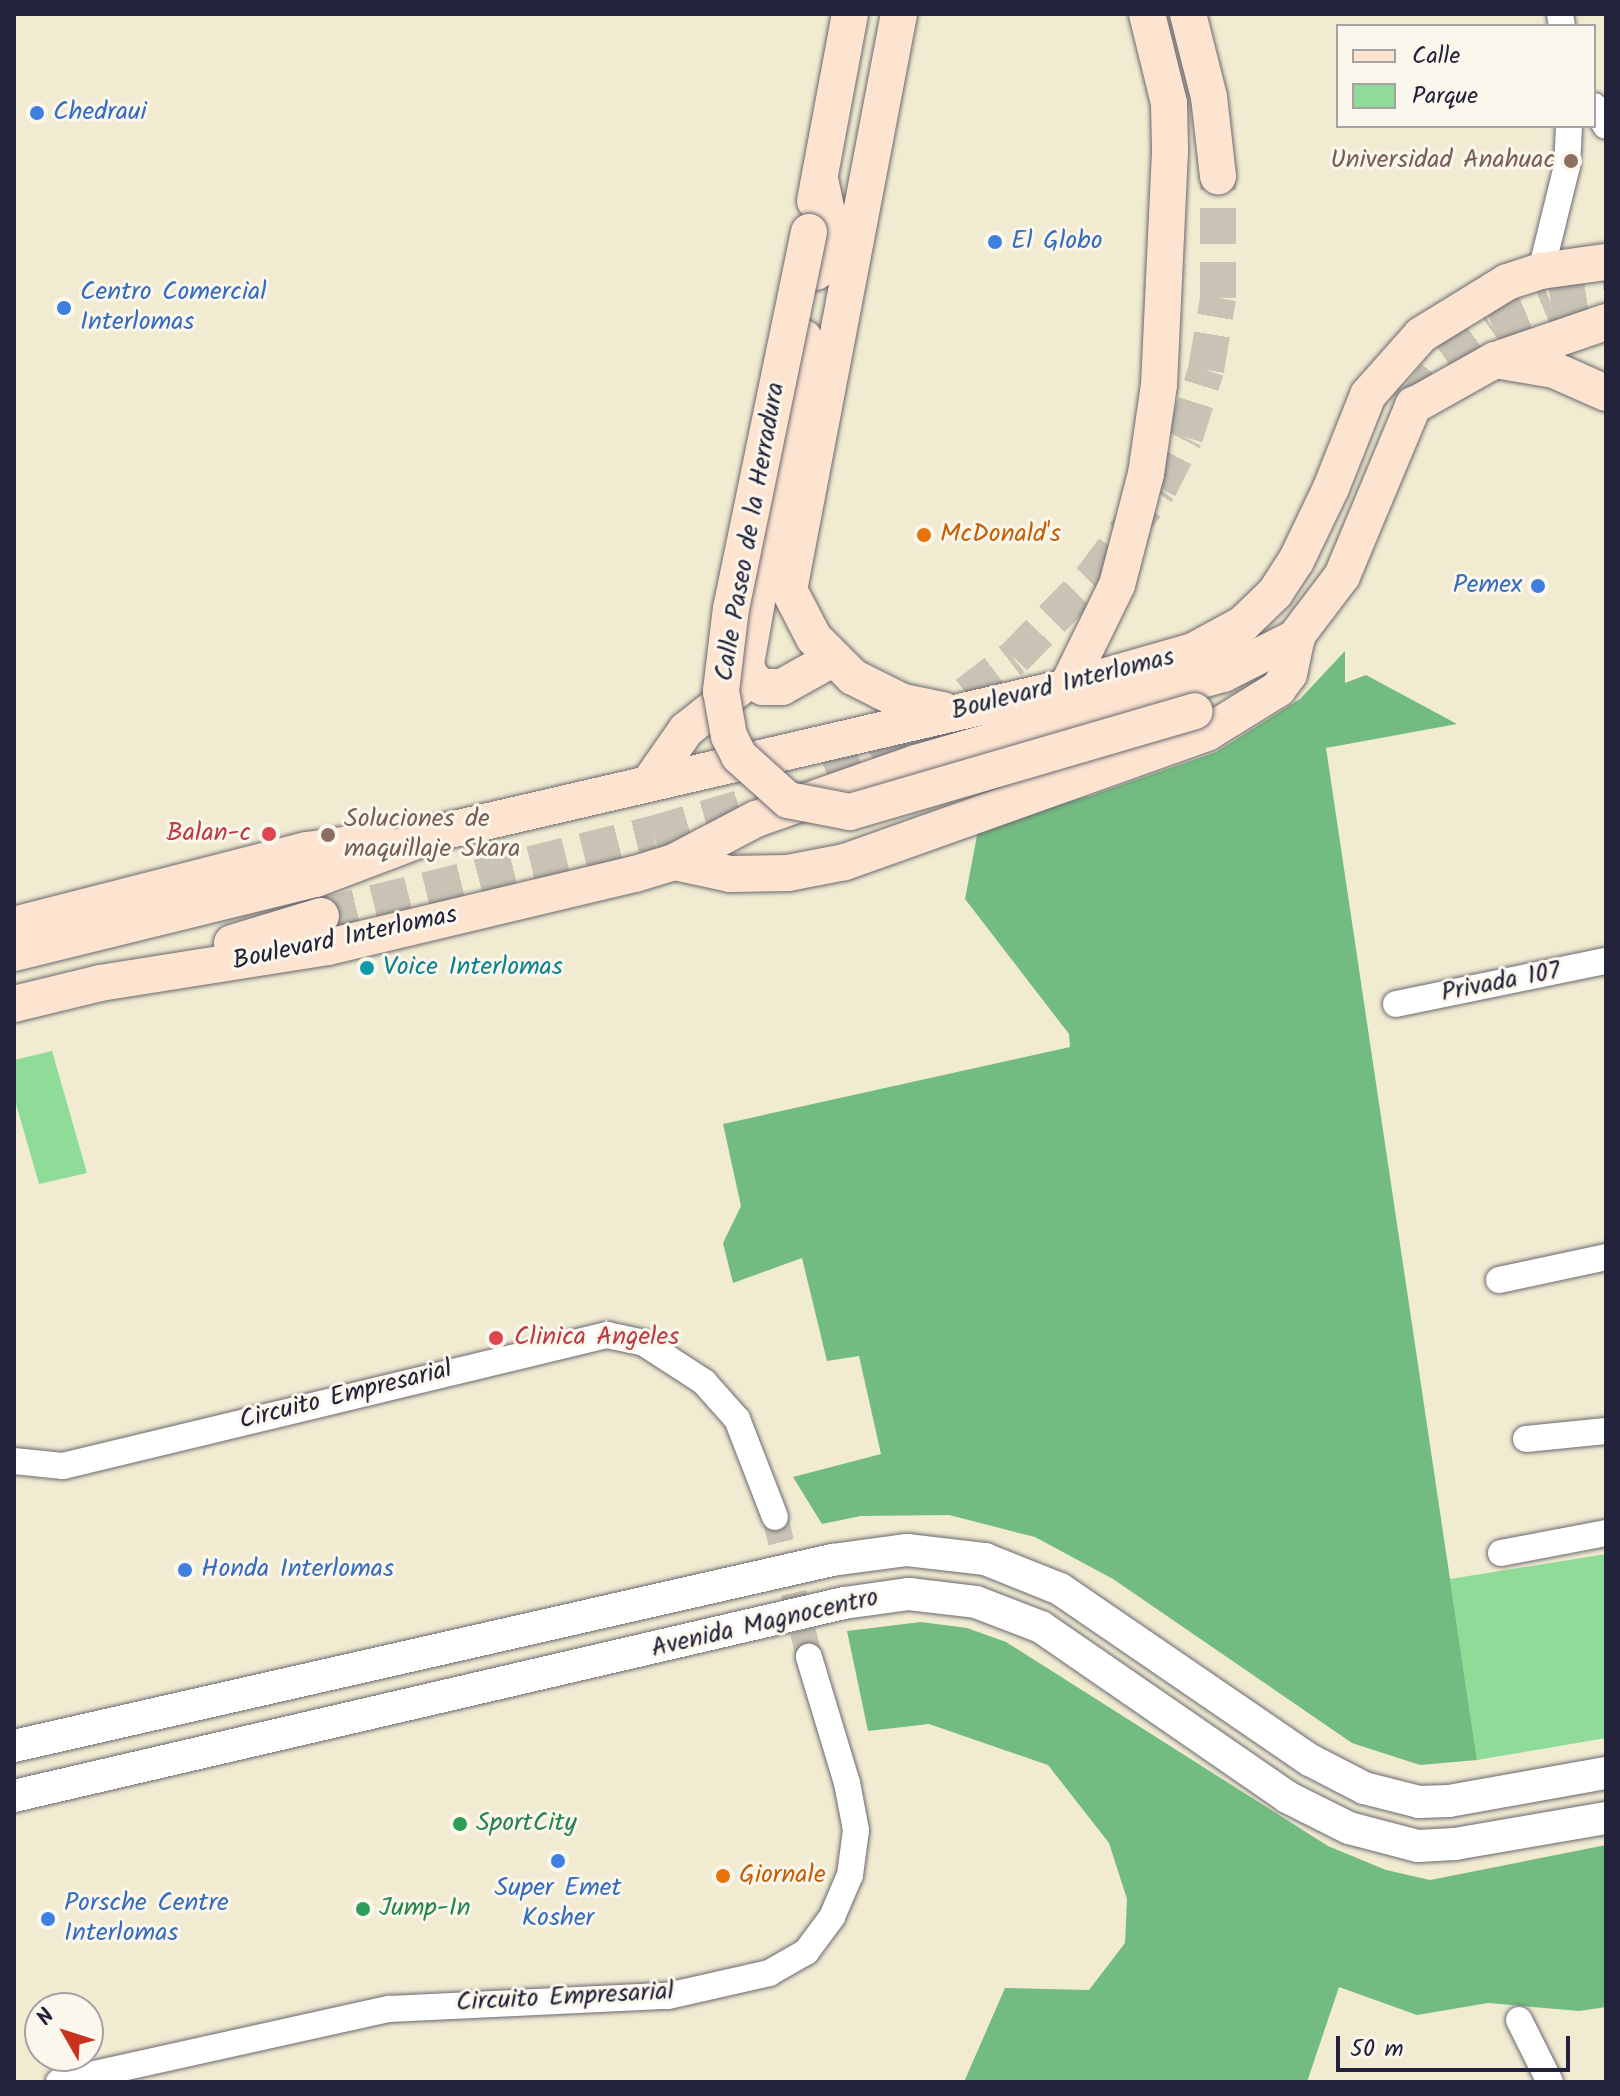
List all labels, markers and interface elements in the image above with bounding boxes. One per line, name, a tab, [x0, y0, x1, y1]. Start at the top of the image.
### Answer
legend	[1336, 24, 1596, 128]
text: Calle	[1412, 37, 1460, 76]
text: Parque	[1412, 77, 1478, 116]
place label: Chedraui	[53, 97, 147, 129]
marker: Chedraui	[28, 104, 46, 122]
place label: Universidad Anahuac	[1330, 145, 1555, 177]
marker: Universidad Anahuac	[1562, 152, 1580, 170]
place label: El Globo	[1011, 226, 1102, 258]
marker: El Globo	[986, 233, 1004, 251]
place label: Centro Comercial Interlomas	[80, 277, 267, 338]
marker: Centro Comercial Interlomas	[55, 299, 73, 317]
street label: Calle Paseo de la Herradura	[709, 380, 793, 684]
place label: McDonald's	[940, 519, 1061, 551]
marker: McDonald's	[915, 526, 933, 544]
place label: Pemex	[1453, 570, 1522, 602]
marker: Pemex	[1529, 577, 1547, 595]
street label: Boulevard Interlomas	[948, 642, 1178, 728]
place label: Soluciones de maquillaje Skara	[344, 804, 521, 866]
place label: Balan-c	[166, 818, 251, 850]
marker: Balan-c	[258, 823, 280, 845]
marker: Soluciones de maquillaje Skara	[319, 826, 337, 844]
street label: Boulevard Interlomas	[230, 900, 460, 978]
place label: Voice Interlomas	[383, 952, 563, 984]
street label: Privada 107	[1439, 956, 1563, 1010]
marker: Voice Interlomas	[358, 959, 376, 977]
place label: Clinica Angeles	[514, 1322, 679, 1354]
marker: Clinica Angeles	[485, 1327, 507, 1349]
street label: Circuito Empresarial	[236, 1354, 456, 1438]
place label: Honda Interlomas	[201, 1554, 394, 1586]
marker: Honda Interlomas	[176, 1561, 194, 1579]
street label: Avenida Magnocentro	[648, 1583, 882, 1665]
place label: SportCity	[476, 1808, 577, 1840]
marker: SportCity	[451, 1815, 469, 1833]
marker: Super Emet Kosher	[549, 1852, 567, 1870]
place label: Giornale	[739, 1860, 826, 1892]
marker: Giornale	[714, 1867, 732, 1885]
place label: Super Emet Kosher	[494, 1873, 622, 1934]
place label: Porsche Centre Interlomas	[64, 1888, 229, 1950]
place label: Jump-In	[379, 1893, 471, 1925]
marker: Jump-In	[354, 1900, 372, 1918]
marker: Porsche Centre Interlomas	[39, 1910, 57, 1928]
street label: Circuito Empresarial	[455, 1977, 675, 2019]
north arrow	[24, 1992, 104, 2072]
text: N	[29, 2001, 64, 2034]
scale bar	[1340, 2020, 1574, 2070]
text: 50 m	[1350, 2030, 1404, 2069]

